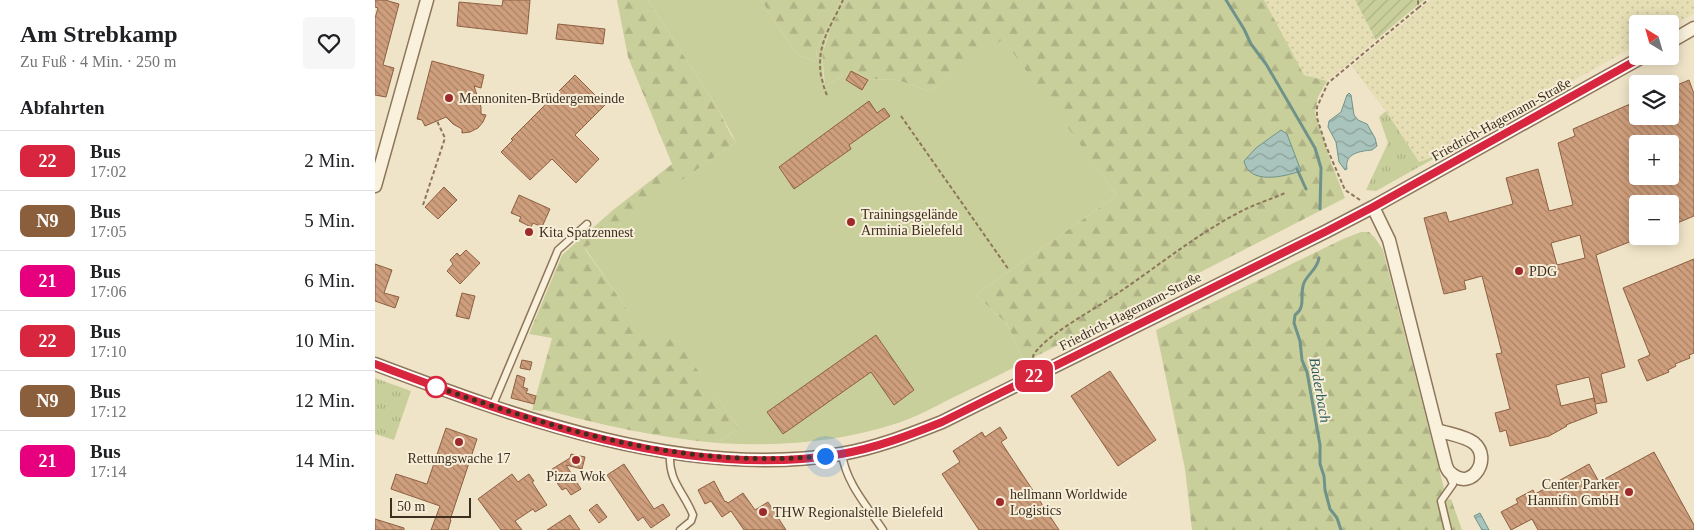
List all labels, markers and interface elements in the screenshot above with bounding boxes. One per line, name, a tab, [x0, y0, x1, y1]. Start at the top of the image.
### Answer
north arrow	[1629, 15, 1679, 65]
map controls	[1629, 15, 1679, 245]
button: heart	[303, 17, 355, 69]
text: Am Strebkamp	[20, 21, 178, 47]
text: Zu Fuß · 4 Min. · 250 m	[20, 53, 176, 70]
street label: Friedrich-Hagemann-Straße	[1429, 75, 1574, 164]
button: layers	[1629, 75, 1679, 125]
place label: Mennoniten-Brüdergemeinde	[459, 91, 624, 106]
marker: Mennoniten-Brüdergemeinde	[443, 92, 455, 104]
text: Abfahrten	[20, 97, 104, 118]
button: +	[1629, 135, 1679, 185]
text: Bus	[90, 141, 121, 162]
text: 2 Min.	[304, 150, 355, 171]
text: 22	[39, 151, 57, 171]
text: 17:02	[90, 163, 126, 180]
button: −	[1629, 195, 1679, 245]
text: Bus	[90, 201, 121, 222]
place label: Trainingsgelände Arminia Bielefeld	[861, 207, 962, 238]
text: 5 Min.	[304, 210, 355, 231]
text: N9	[37, 211, 59, 231]
marker: Trainingsgelände Arminia Bielefeld	[845, 216, 857, 228]
text: 17:05	[90, 223, 126, 240]
place label: Kita Spatzennest	[539, 225, 634, 240]
marker: Kita Spatzennest	[523, 226, 535, 238]
text: Bus	[90, 261, 121, 282]
place label: PDG	[1529, 264, 1557, 279]
marker: PDG	[1513, 265, 1525, 277]
street label: Friedrich-Hagemann-Straße	[1057, 269, 1204, 354]
text: 6 Min.	[304, 270, 355, 291]
text: 21	[39, 271, 57, 291]
text: 17:06	[90, 283, 126, 300]
text: Bus	[90, 321, 121, 342]
text: 10 Min.	[295, 330, 355, 351]
text: 22	[39, 331, 57, 351]
text: 17:10	[90, 343, 126, 360]
water label: Baderbach	[1306, 356, 1334, 424]
line badge: 22	[1011, 360, 1057, 392]
text: 22	[1025, 366, 1043, 386]
unlabelled marker	[425, 376, 447, 398]
text: Bus	[90, 381, 121, 402]
text: 12 Min.	[295, 390, 355, 411]
text: N9	[37, 391, 59, 411]
text: 17:12	[90, 403, 126, 420]
marker: Rettungswache 17	[453, 436, 465, 448]
text: Bus	[90, 441, 121, 462]
your location	[813, 444, 838, 469]
text: 14 Min.	[295, 450, 355, 471]
text: 21	[39, 451, 57, 471]
place label: Rettungswache 17	[407, 451, 511, 466]
marker: Pizza Wok	[570, 454, 582, 466]
text: 17:14	[90, 463, 126, 480]
place label: Pizza Wok	[546, 469, 606, 484]
place label: Center Parker Hannifin GmbH	[1528, 477, 1619, 508]
marker: Center Parker Hannifin GmbH	[1623, 486, 1635, 498]
place label: hellmann Worldwide Logistics	[1010, 487, 1127, 518]
scale bar	[390, 495, 471, 518]
marker: hellmann Worldwide Logistics	[994, 496, 1006, 508]
text: 50 m	[397, 499, 425, 514]
place label: THW Regionalstelle Bielefeld	[773, 505, 943, 520]
marker: THW Regionalstelle Bielefeld	[757, 506, 769, 518]

